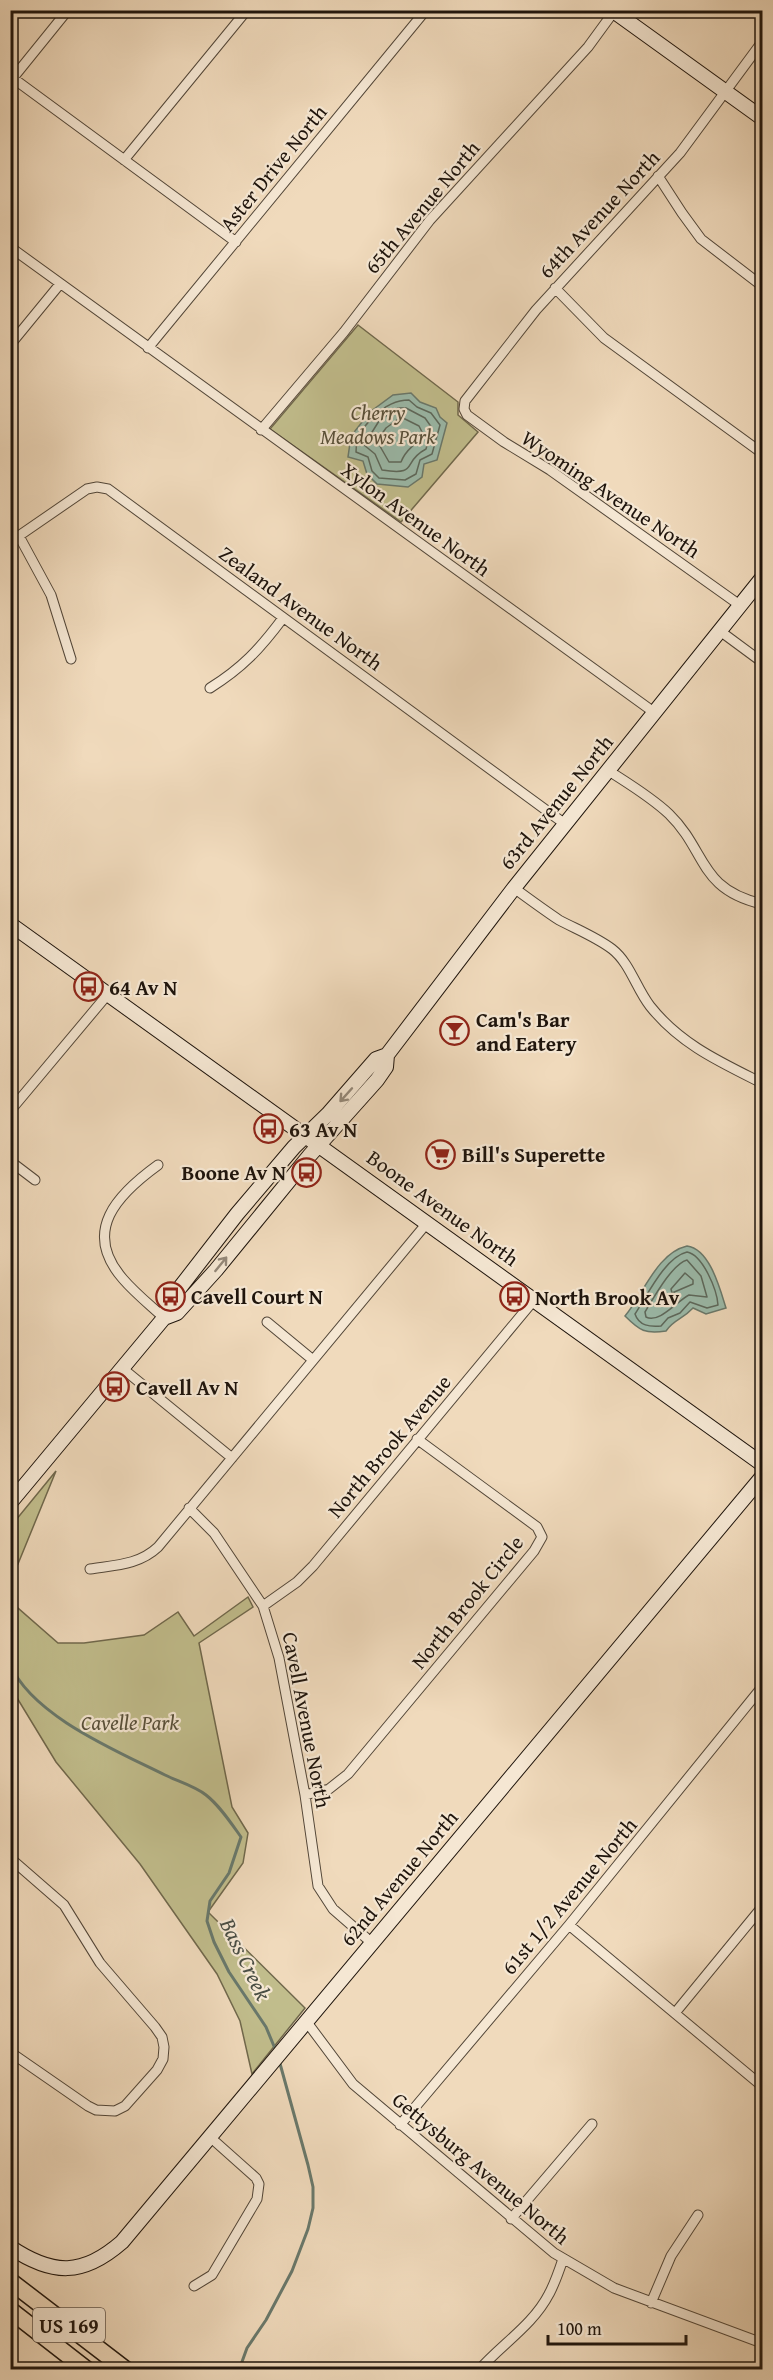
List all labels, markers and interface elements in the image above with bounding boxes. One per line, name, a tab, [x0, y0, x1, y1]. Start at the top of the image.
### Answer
street label: Aster Drive North	[212, 98, 334, 238]
street label: 65th Avenue North	[357, 133, 487, 280]
street label: 64th Avenue North	[531, 143, 667, 285]
park label: Cherry Meadows Park	[320, 397, 436, 452]
street label: Wyoming Avenue North	[515, 422, 707, 566]
street label: Xylon Avenue North	[335, 454, 497, 584]
street label: Zealand Avenue North	[213, 538, 389, 678]
street label: 63rd Avenue North	[492, 728, 620, 876]
bus stop icon: 64 Av N	[72, 971, 104, 1003]
place label: 64 Av N	[109, 972, 177, 1003]
place label: Cam's Bar and Eatery	[476, 1004, 577, 1059]
bar icon: Cam's Bar and Eatery	[439, 1015, 471, 1047]
one-way arrow	[339, 1087, 353, 1102]
bus stop icon: 63 Av N	[252, 1113, 284, 1145]
place label: 63 Av N	[289, 1114, 357, 1145]
supermarket icon: Bill's Superette	[425, 1138, 457, 1170]
place label: Bill's Superette	[462, 1139, 605, 1170]
street label: Boone Avenue North	[361, 1142, 526, 1274]
bus stop icon: Boone Av N	[291, 1156, 323, 1188]
place label: Boone Av N	[181, 1157, 286, 1188]
one-way arrow	[214, 1256, 227, 1272]
bus stop icon: Cavell Court N	[154, 1280, 186, 1312]
place label: Cavell Court N	[191, 1281, 323, 1312]
bus stop icon: North Brook Av	[498, 1281, 530, 1313]
place label: North Brook Av	[535, 1282, 679, 1313]
street label: North Brook Avenue	[320, 1368, 458, 1524]
bus stop icon: Cavell Av N	[99, 1371, 131, 1403]
place label: Cavell Av N	[136, 1372, 238, 1403]
street label: North Brook Circle	[403, 1528, 531, 1676]
street label: Cavell Avenue North	[275, 1629, 339, 1811]
park label: Cavelle Park	[81, 1707, 179, 1738]
street label: 62nd Avenue North	[333, 1803, 465, 1953]
street label: 61st 1/2 Avenue North	[494, 1811, 644, 1981]
water label: Bass Creek	[212, 1912, 280, 2006]
street label: Gettysburg Avenue North	[386, 2084, 577, 2252]
road number: US 169	[33, 2308, 105, 2342]
scale bar	[548, 2308, 686, 2346]
text: 100 m	[557, 2315, 602, 2342]

